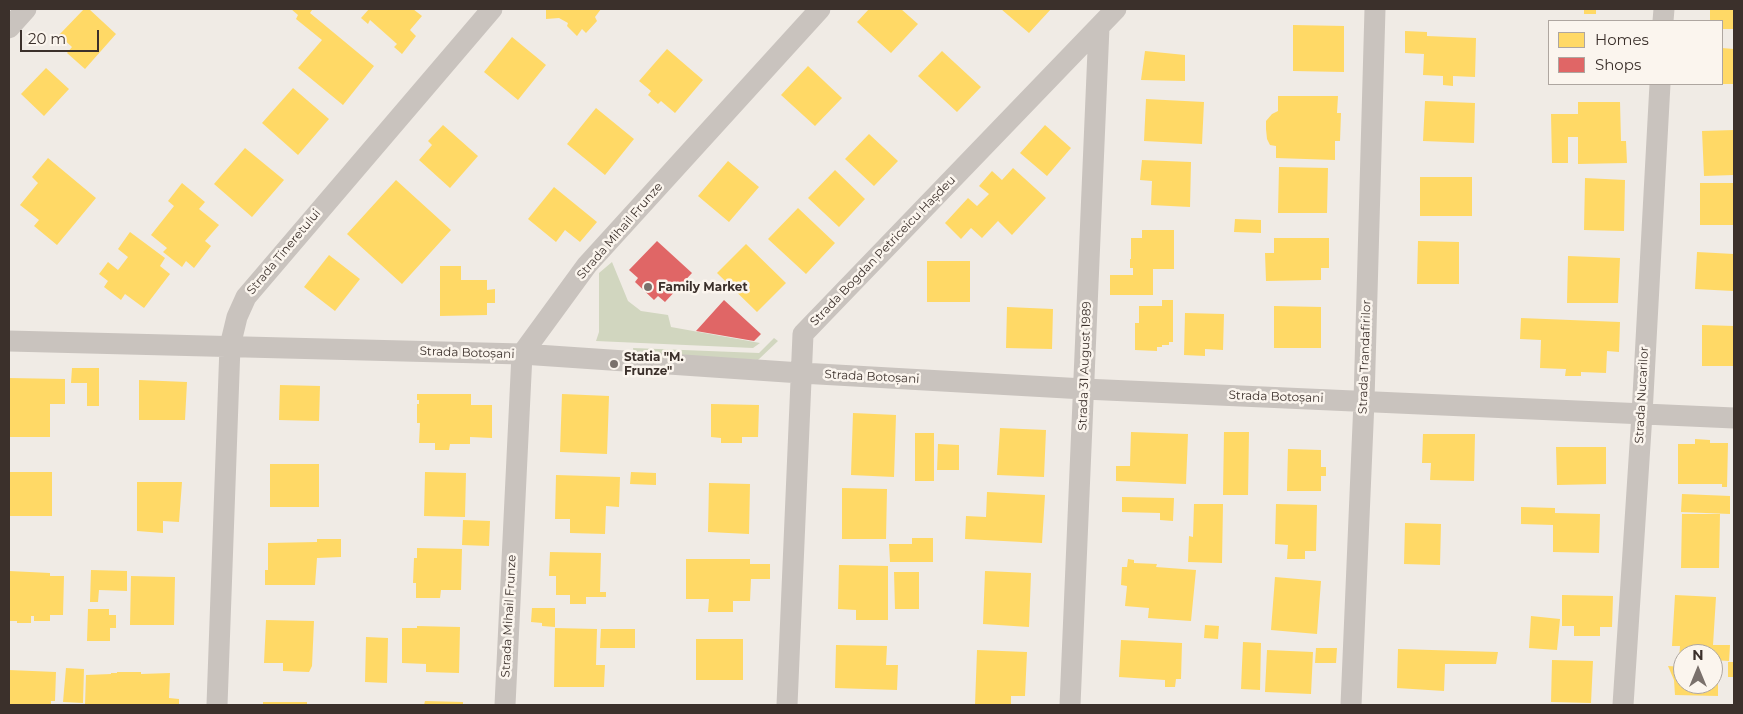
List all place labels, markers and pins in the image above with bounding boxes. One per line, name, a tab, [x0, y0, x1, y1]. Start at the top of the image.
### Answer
place label: Family Market	[658, 280, 748, 294]
marker: Family Market	[642, 281, 654, 293]
place label: Statia "M. Frunze"	[624, 350, 684, 378]
marker: Statia "M. Frunze"	[608, 358, 620, 370]

